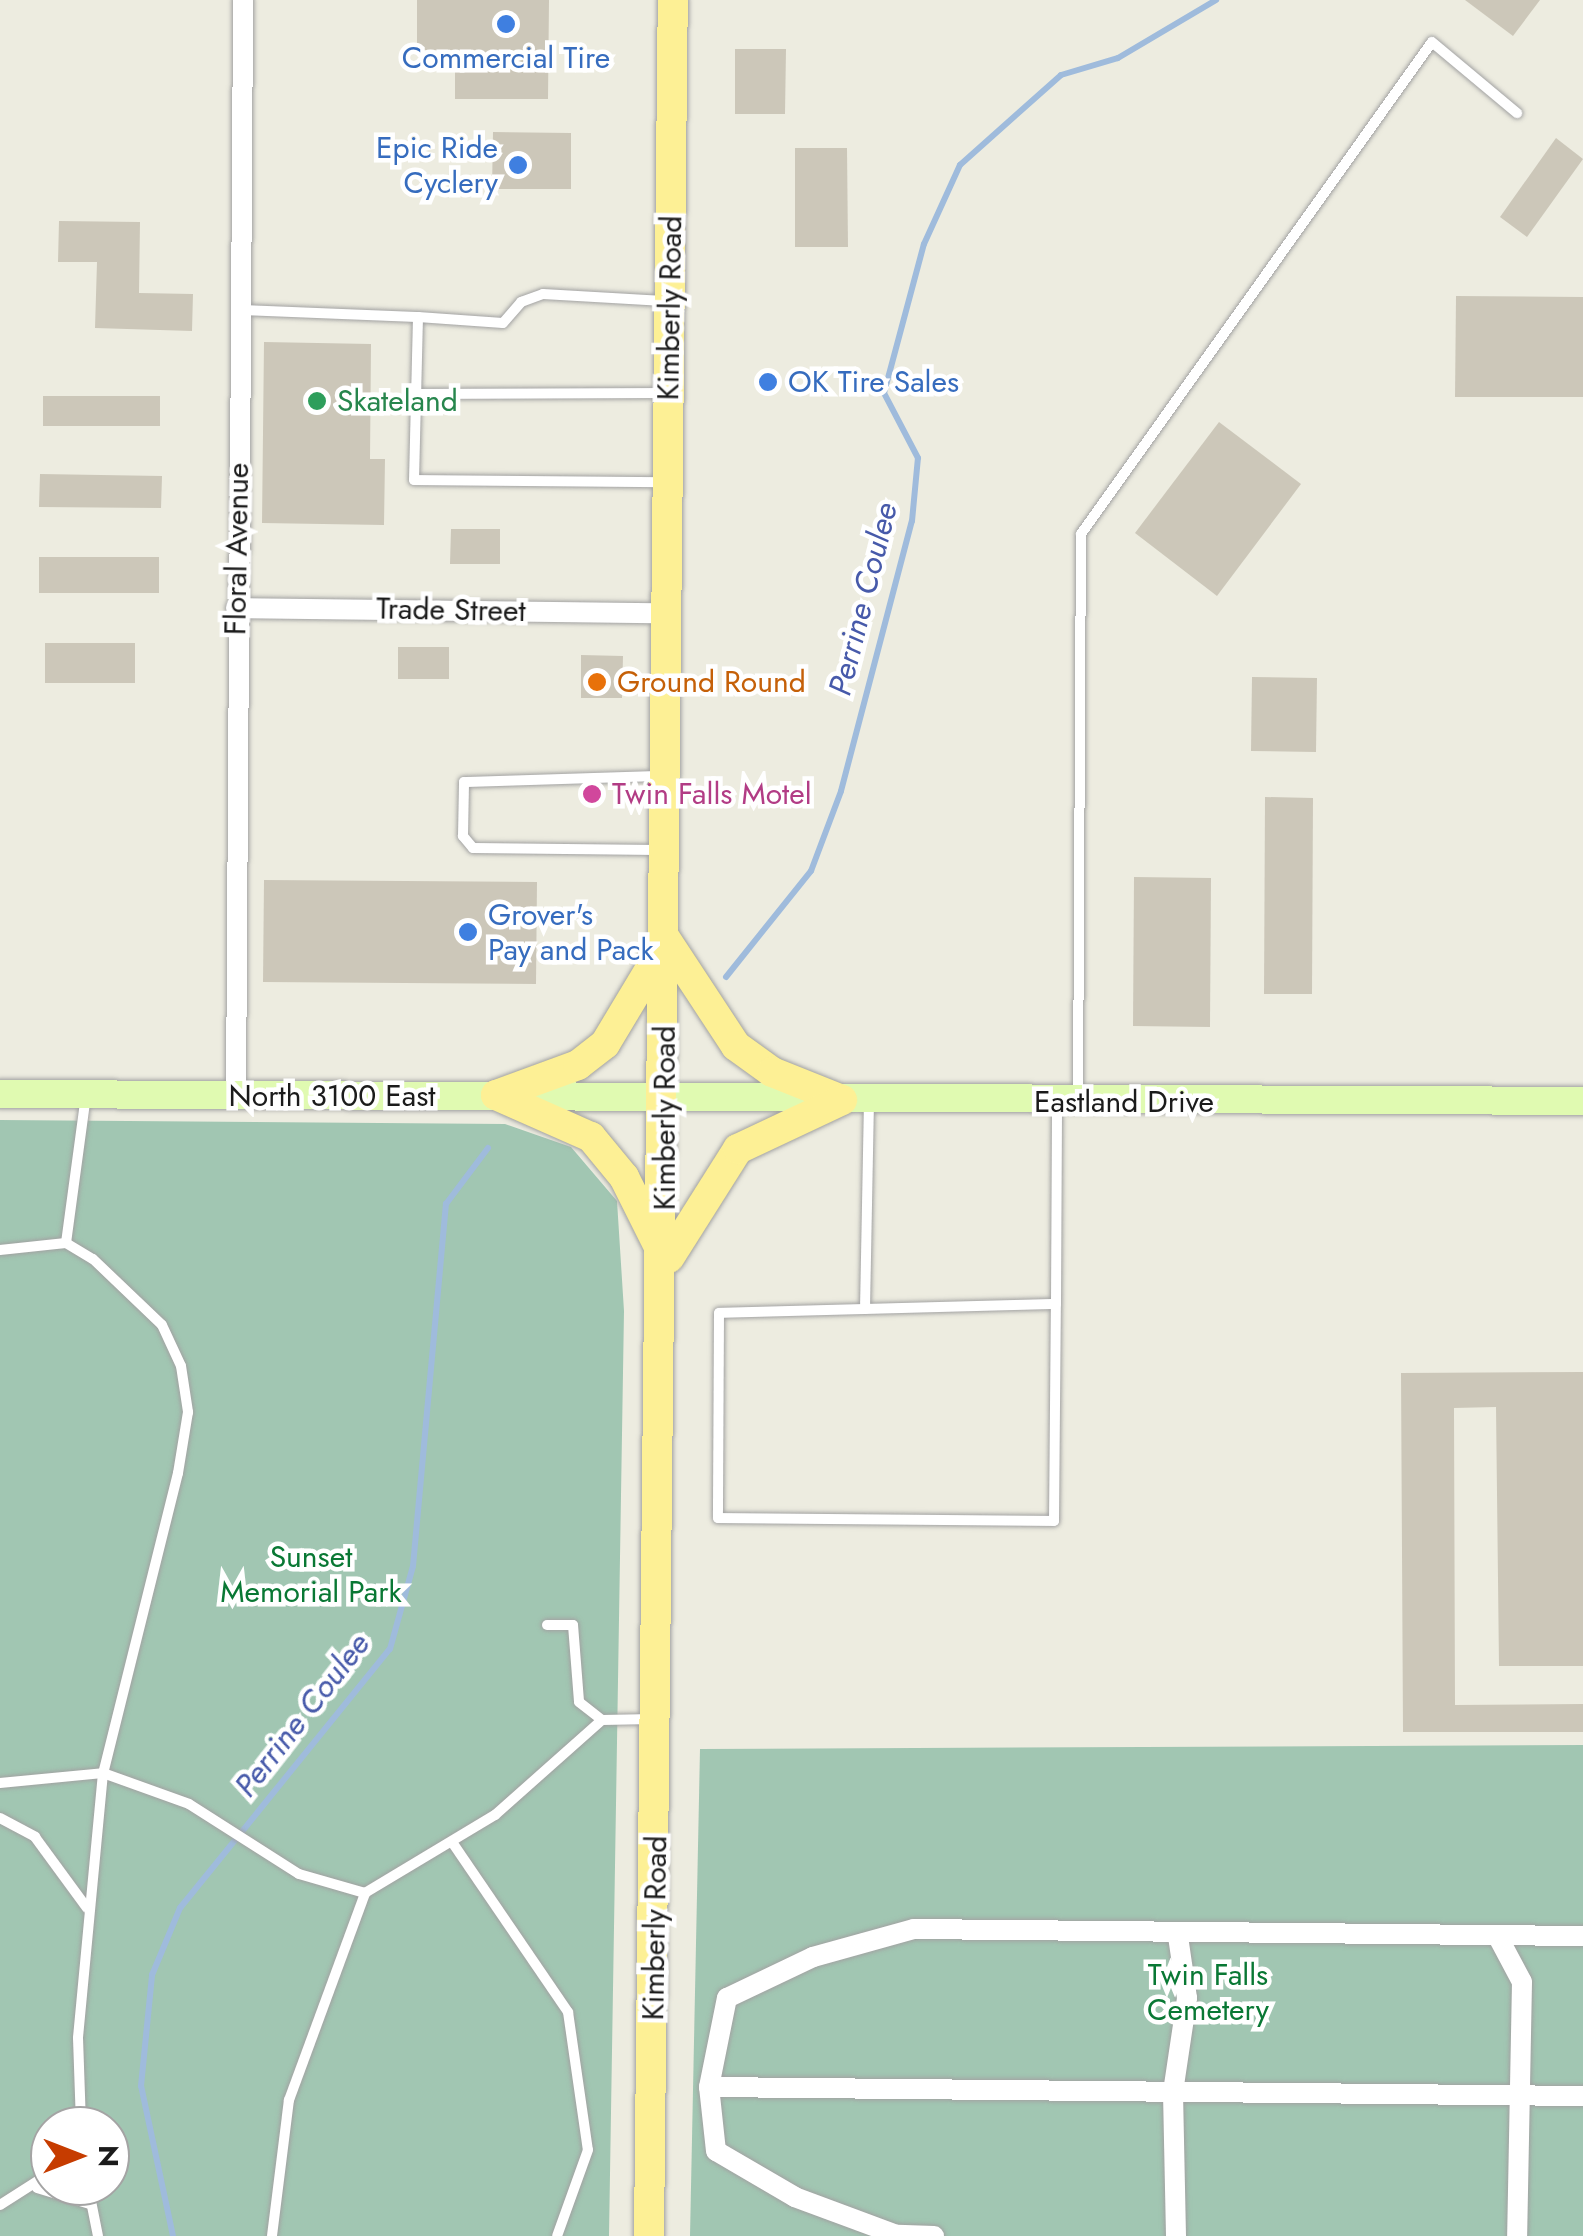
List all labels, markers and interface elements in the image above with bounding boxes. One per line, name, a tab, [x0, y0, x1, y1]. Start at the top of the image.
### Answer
marker: Commercial Tire	[495, 13, 517, 35]
place label: Commercial Tire	[402, 40, 610, 76]
place label: Epic Ride Cyclery	[376, 130, 498, 200]
marker: Epic Ride Cyclery	[507, 154, 529, 176]
street label: Kimberly Road	[650, 215, 690, 401]
place label: OK Tire Sales	[788, 364, 959, 400]
marker: OK Tire Sales	[757, 371, 779, 393]
place label: Skateland	[337, 383, 458, 419]
marker: Skateland	[306, 390, 328, 412]
street label: Floral Avenue	[217, 463, 257, 635]
water label: Perrine Coulee	[821, 499, 905, 699]
street label: Trade Street	[376, 591, 526, 629]
place label: Ground Round	[617, 664, 806, 700]
marker: Ground Round	[586, 671, 608, 693]
place label: Twin Falls Motel	[612, 776, 812, 812]
marker: Twin Falls Motel	[581, 783, 603, 805]
place label: Grover's Pay and Pack	[488, 897, 654, 968]
marker: Grover's Pay and Pack	[457, 921, 479, 943]
street label: Kimberly Road	[647, 1026, 683, 1210]
street label: North 3100 East	[229, 1078, 435, 1114]
street label: Eastland Drive	[1034, 1084, 1214, 1120]
park label: Sunset Memorial Park	[220, 1539, 402, 1610]
water label: Perrine Coulee	[226, 1626, 378, 1804]
street label: Kimberly Road	[635, 1835, 675, 2021]
park label: Twin Falls Cemetery	[1147, 1957, 1269, 2028]
north arrow	[30, 2106, 130, 2206]
text: N	[88, 2145, 129, 2167]

